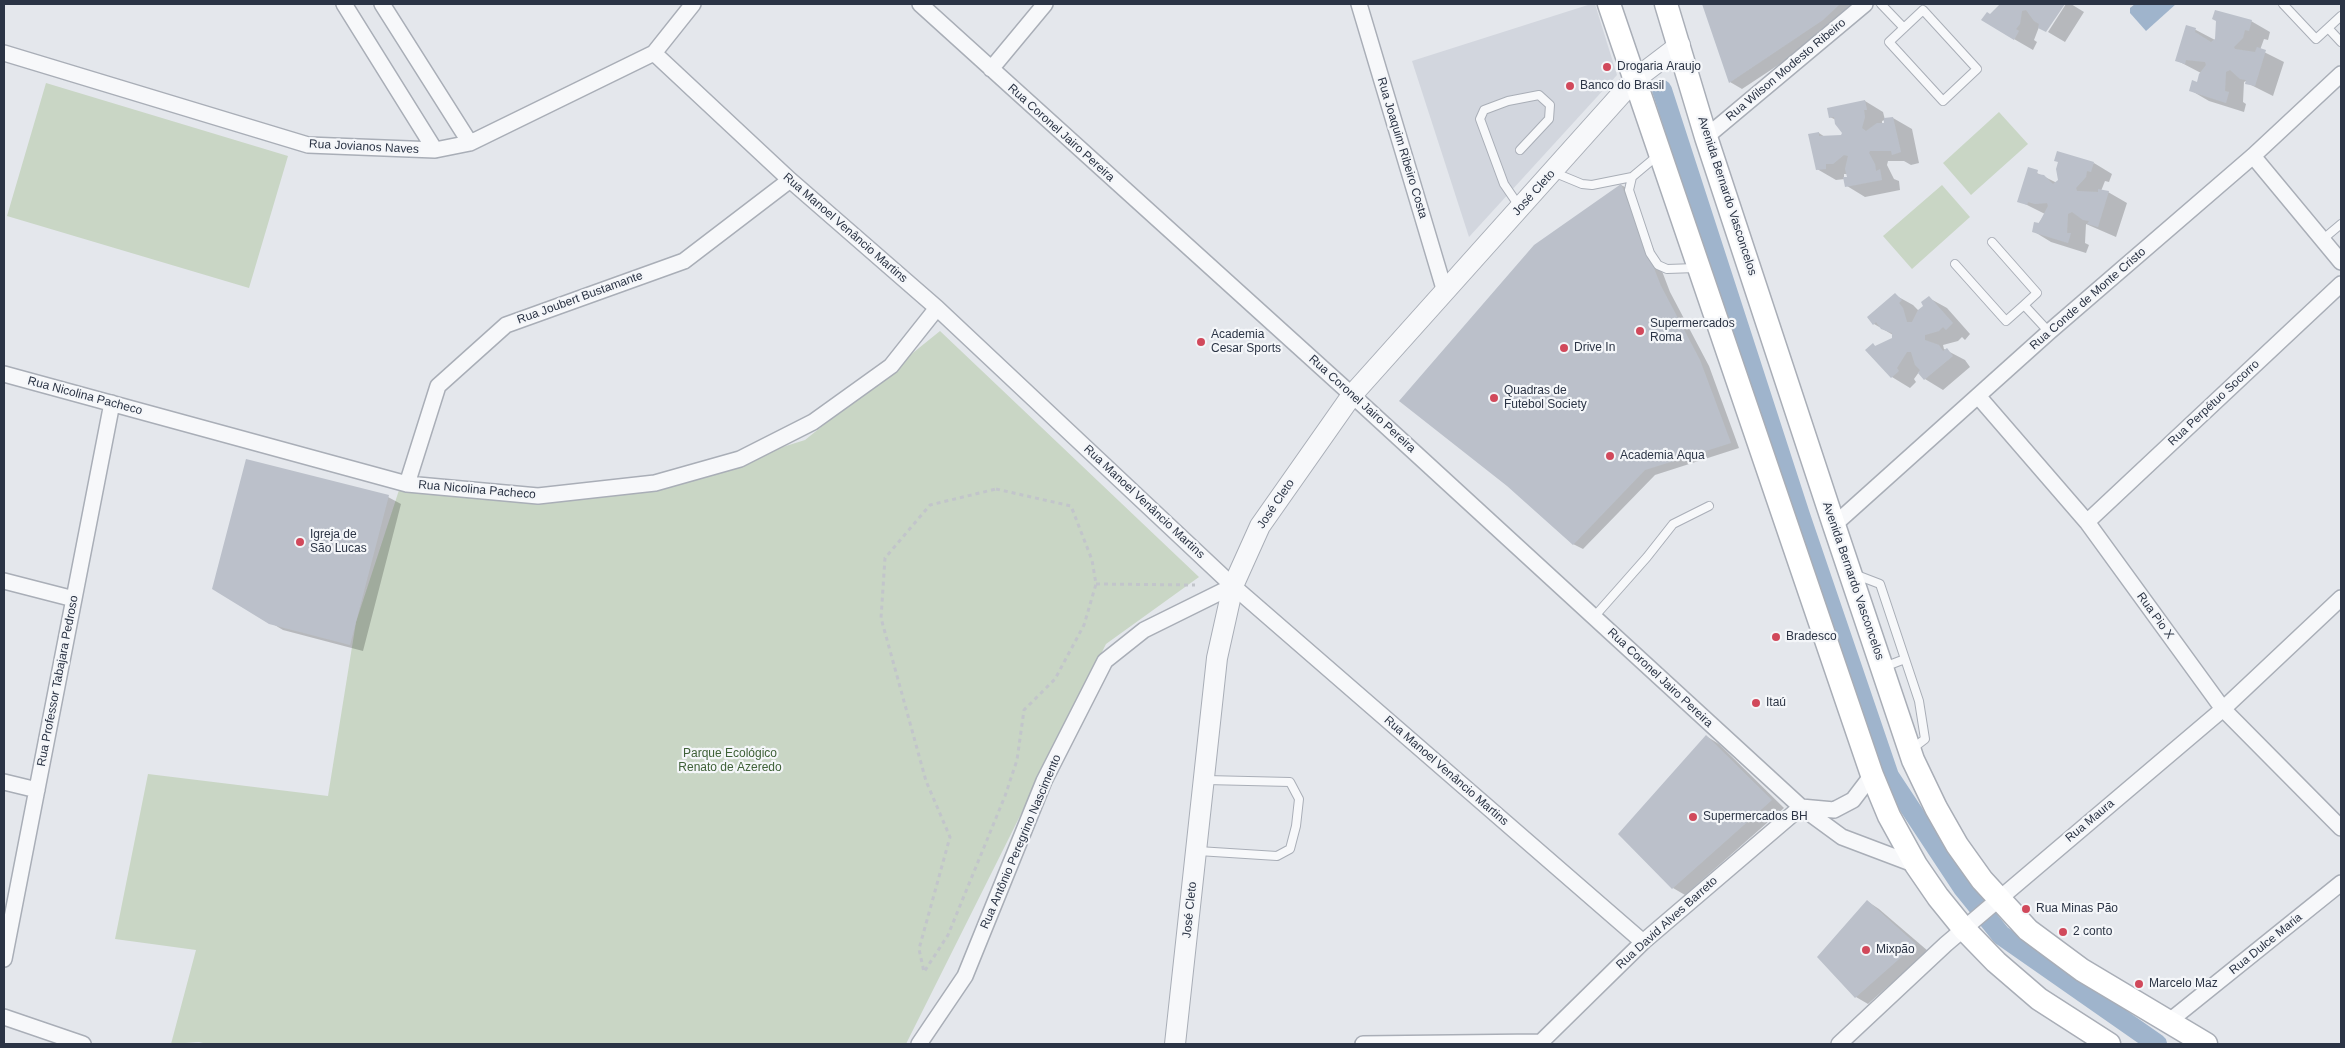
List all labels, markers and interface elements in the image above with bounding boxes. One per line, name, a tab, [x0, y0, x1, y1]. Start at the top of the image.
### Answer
street label: Rua Wilson Modesto Ribeiro	[1723, 16, 1849, 124]
place label: Drogaria Araujo	[1617, 60, 1701, 74]
marker: Drogaria Araujo	[1601, 61, 1613, 73]
street label: Rua Joaquim Ribeiro Costa	[1374, 76, 1430, 220]
place label: Banco do Brasil	[1580, 79, 1664, 93]
marker: Banco do Brasil	[1564, 80, 1576, 92]
street label: Rua Coronel Jairo Pereira	[1005, 81, 1117, 185]
street label: Avenida Bernardo Vasconcelos	[1694, 115, 1760, 277]
street label: Rua Jovianos Naves	[309, 137, 419, 157]
street label: José Cleto	[1510, 167, 1558, 219]
street label: Rua Manoel Venâncio Martins	[780, 170, 910, 286]
street label: Rua Conde de Monte Cristo	[2027, 245, 2149, 353]
street label: Rua Joubert Bustamante	[515, 269, 645, 327]
place label: Supermercados Roma	[1650, 317, 1735, 345]
marker: Supermercados Roma	[1634, 325, 1646, 337]
place label: Academia Cesar Sports	[1211, 328, 1281, 356]
marker: Academia Cesar Sports	[1195, 336, 1207, 348]
place label: Drive In	[1574, 341, 1615, 355]
marker: Drive In	[1558, 342, 1570, 354]
street label: Rua Coronel Jairo Pereira	[1306, 352, 1418, 456]
street label: Rua Perpétuo Socorro	[2165, 357, 2263, 449]
street label: Rua Nicolina Pacheco	[26, 374, 144, 418]
place label: Quadras de Futebol Society	[1504, 384, 1587, 412]
marker: Quadras de Futebol Society	[1488, 392, 1500, 404]
street label: Rua Manoel Venâncio Martins	[1081, 442, 1207, 562]
place label: Academia Aqua	[1620, 449, 1705, 463]
marker: Academia Aqua	[1604, 450, 1616, 462]
street label: José Cleto	[1254, 476, 1298, 532]
street label: Rua Nicolina Pacheco	[418, 478, 536, 502]
street label: Avenida Bernardo Vasconcelos	[1819, 500, 1887, 662]
place label: Igreja de São Lucas	[310, 528, 367, 556]
marker: Igreja de São Lucas	[294, 536, 306, 548]
street label: Rua Pio X	[2133, 590, 2177, 642]
street label: Rua Professor Tabajara Pedroso	[34, 594, 82, 768]
street label: Rua Coronel Jairo Pereira	[1604, 625, 1716, 731]
place label: Bradesco	[1786, 630, 1837, 644]
marker: Bradesco	[1770, 631, 1782, 643]
place label: Itaú	[1766, 696, 1786, 710]
marker: Itaú	[1750, 697, 1762, 709]
street label: Rua Manoel Venâncio Martins	[1381, 713, 1511, 829]
park label: Parque Ecológico Renato de Azeredo	[678, 747, 782, 775]
street label: Rua Antônio Peregrino Nascimento	[978, 753, 1064, 931]
street label: Rua Maura	[2063, 796, 2117, 846]
place label: Supermercados BH	[1703, 810, 1808, 824]
marker: Supermercados BH	[1687, 811, 1699, 823]
street label: Rua David Alves Barreto	[1613, 874, 1721, 972]
street label: José Cleto	[1180, 881, 1200, 939]
place label: Rua Minas Pão	[2036, 902, 2118, 916]
marker: Rua Minas Pão	[2020, 903, 2032, 915]
street label: Rua Dulce Maria	[2227, 910, 2305, 978]
place label: 2 conto	[2073, 925, 2112, 939]
marker: 2 conto	[2057, 926, 2069, 938]
place label: Mixpão	[1876, 943, 1915, 957]
marker: Mixpão	[1860, 944, 1872, 956]
place label: Marcelo Maz	[2149, 977, 2218, 991]
marker: Marcelo Maz	[2133, 978, 2145, 990]

